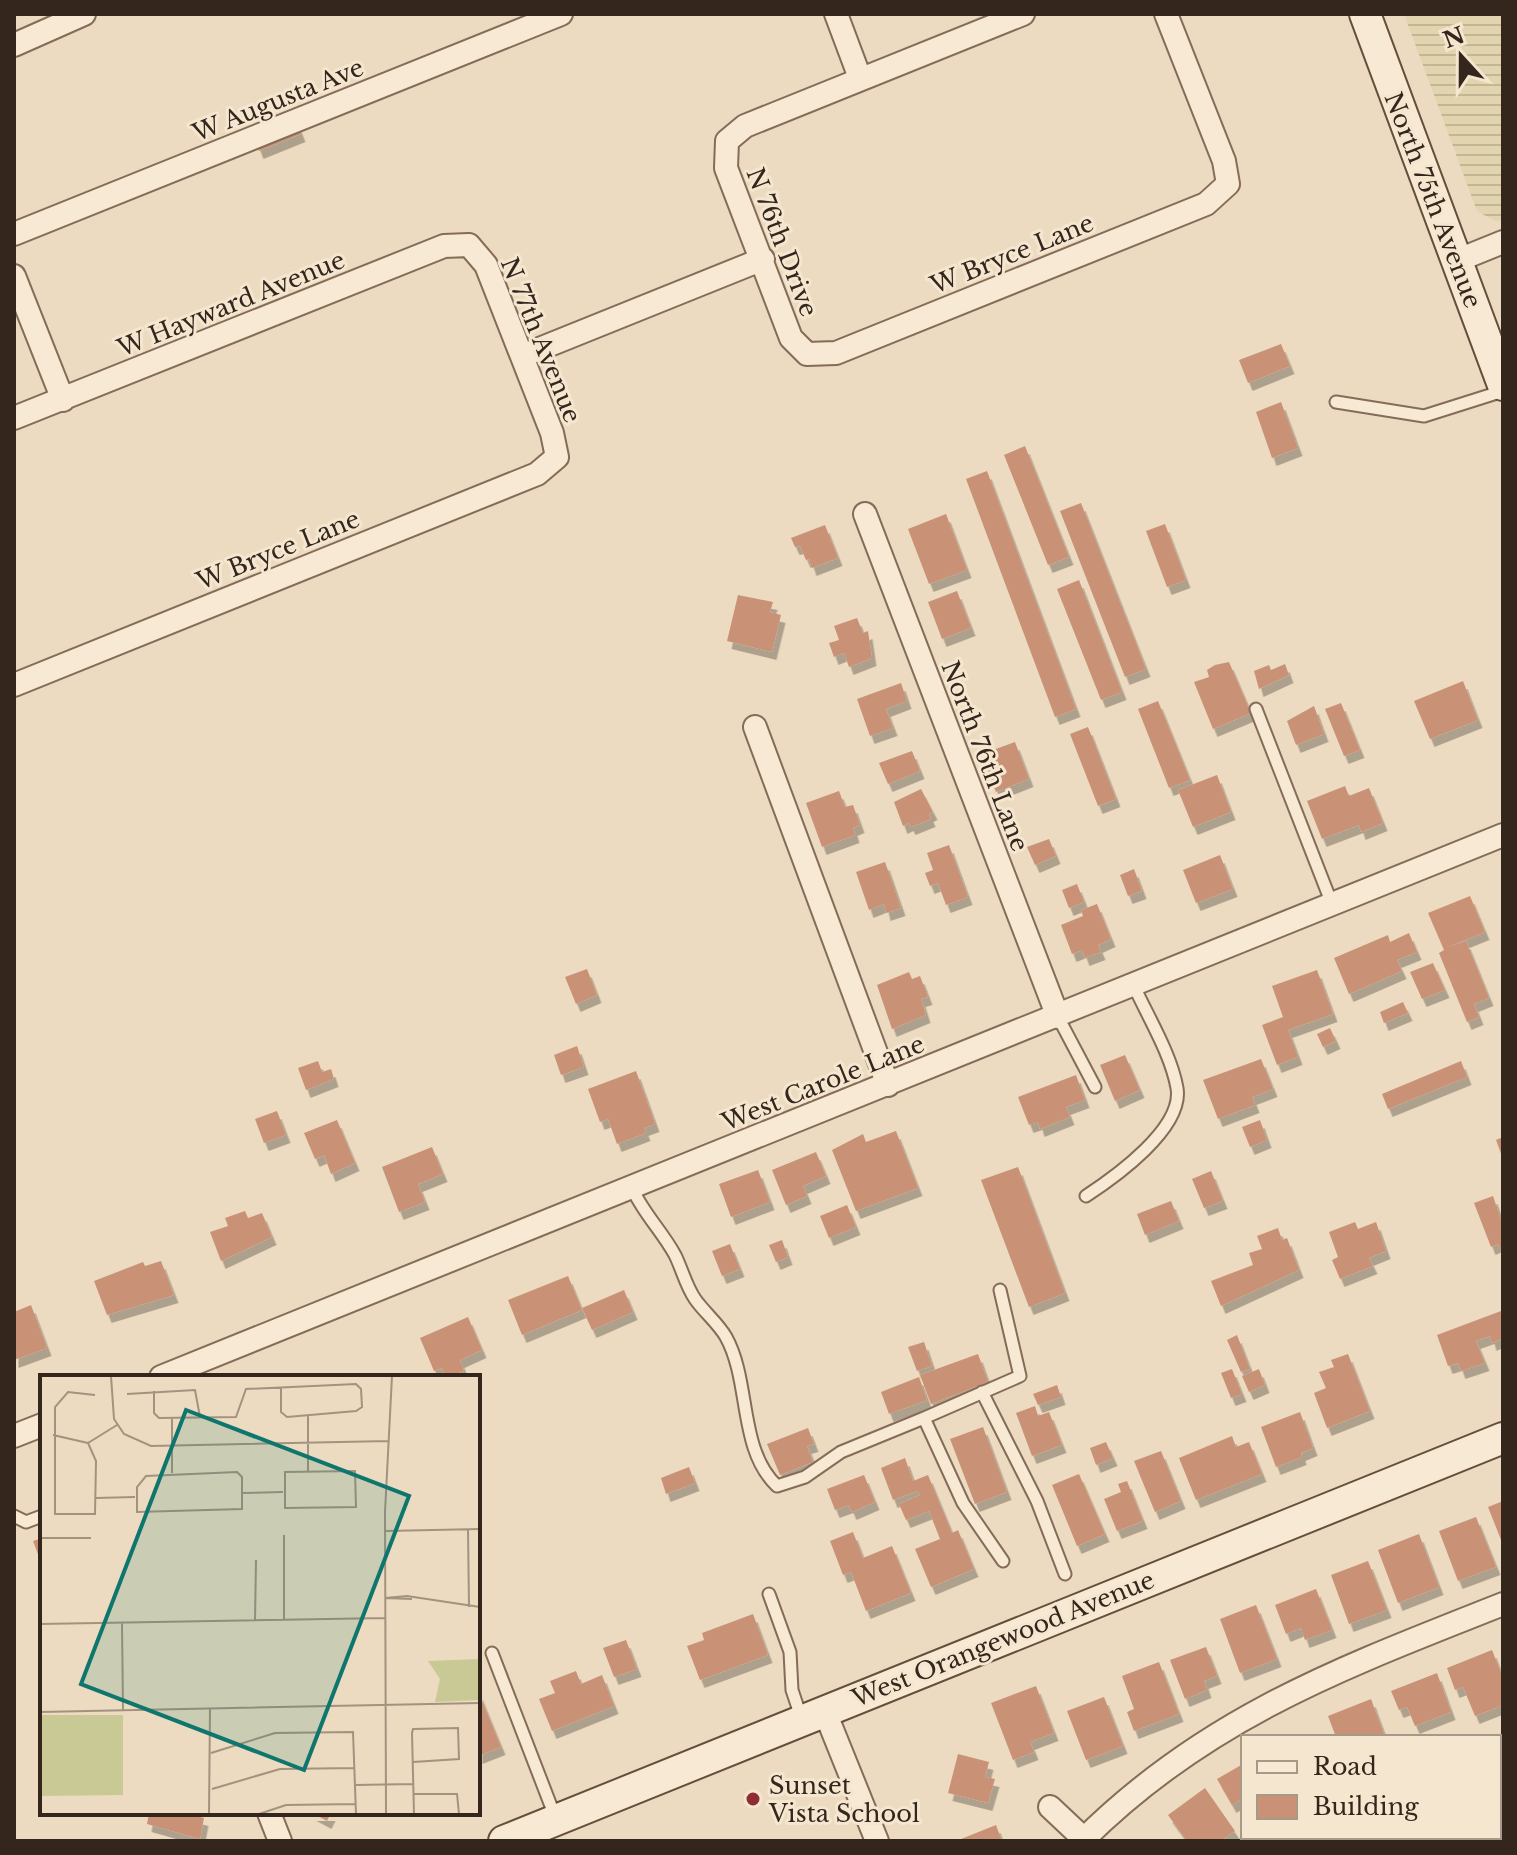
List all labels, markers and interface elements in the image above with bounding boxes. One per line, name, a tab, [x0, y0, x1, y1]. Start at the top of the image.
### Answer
north arrow	[1421, 16, 1501, 96]
text: N	[1440, 21, 1469, 54]
street label: W Augusta Ave	[187, 52, 368, 148]
street label: North 75th Avenue	[1378, 88, 1488, 312]
street label: N 76th Drive	[740, 163, 824, 321]
street label: W Bryce Lane	[925, 208, 1098, 300]
street label: W Hayward Avenue	[112, 245, 349, 363]
street label: N 77th Avenue	[495, 253, 587, 427]
street label: W Bryce Lane	[191, 504, 364, 596]
street label: North 76th Lane	[935, 657, 1035, 855]
street label: West Carole Lane	[717, 1029, 929, 1137]
inset map	[40, 1375, 480, 1815]
street label: West Orangewood Avenue	[847, 1565, 1158, 1713]
legend	[1241, 1735, 1501, 1839]
text: Road	[1313, 1752, 1377, 1781]
place label: Sunset Vista School	[768, 1771, 920, 1828]
marker: Sunset Vista School	[744, 1790, 762, 1808]
text: Building	[1313, 1792, 1419, 1821]

